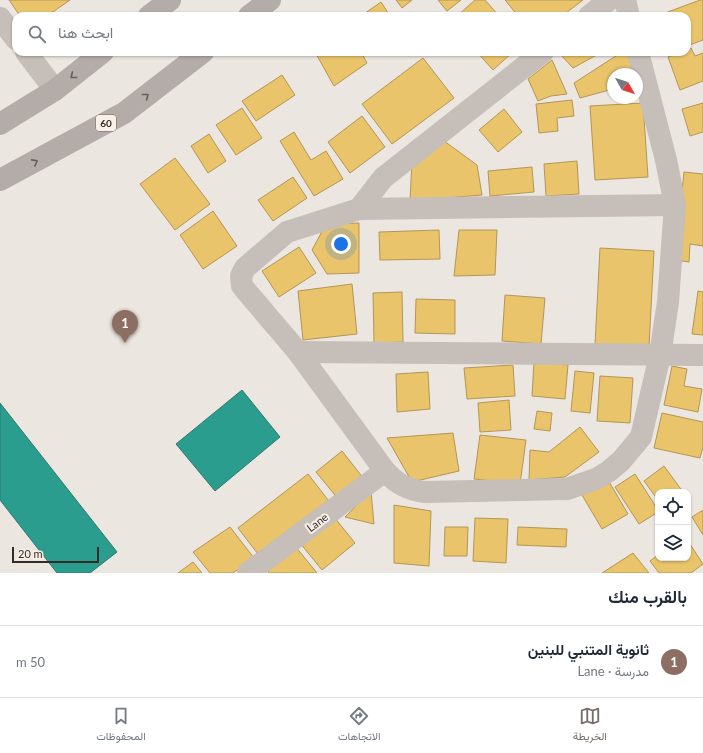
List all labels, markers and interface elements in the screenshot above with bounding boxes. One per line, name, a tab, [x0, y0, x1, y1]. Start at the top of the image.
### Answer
search box	[12, 12, 691, 56]
icon: search	[26, 23, 48, 45]
text: ابحث هنا	[58, 23, 113, 41]
north arrow	[607, 68, 643, 104]
one-way arrow	[70, 71, 77, 78]
one-way arrow	[141, 93, 148, 100]
road number: 60	[96, 115, 116, 131]
one-way arrow	[30, 159, 38, 167]
your location	[331, 234, 351, 254]
pin: 1	[112, 310, 138, 343]
map controls	[655, 489, 691, 561]
button: locate	[655, 489, 691, 525]
street label: Lane	[304, 510, 330, 534]
button: layers	[655, 525, 691, 561]
scale bar	[12, 545, 99, 564]
text: 20 m	[18, 547, 43, 560]
text: بالقرب منك	[608, 586, 687, 607]
text: ثانوية المتنبي للبنين	[528, 640, 649, 658]
text: 50 m	[16, 654, 45, 670]
text: 1	[670, 654, 678, 670]
text: مدرسة · Lane	[577, 663, 649, 679]
tab: المحفوظات	[96, 705, 146, 746]
tab: الاتجاهات	[338, 705, 381, 746]
tab: الخريطة	[573, 705, 607, 746]

